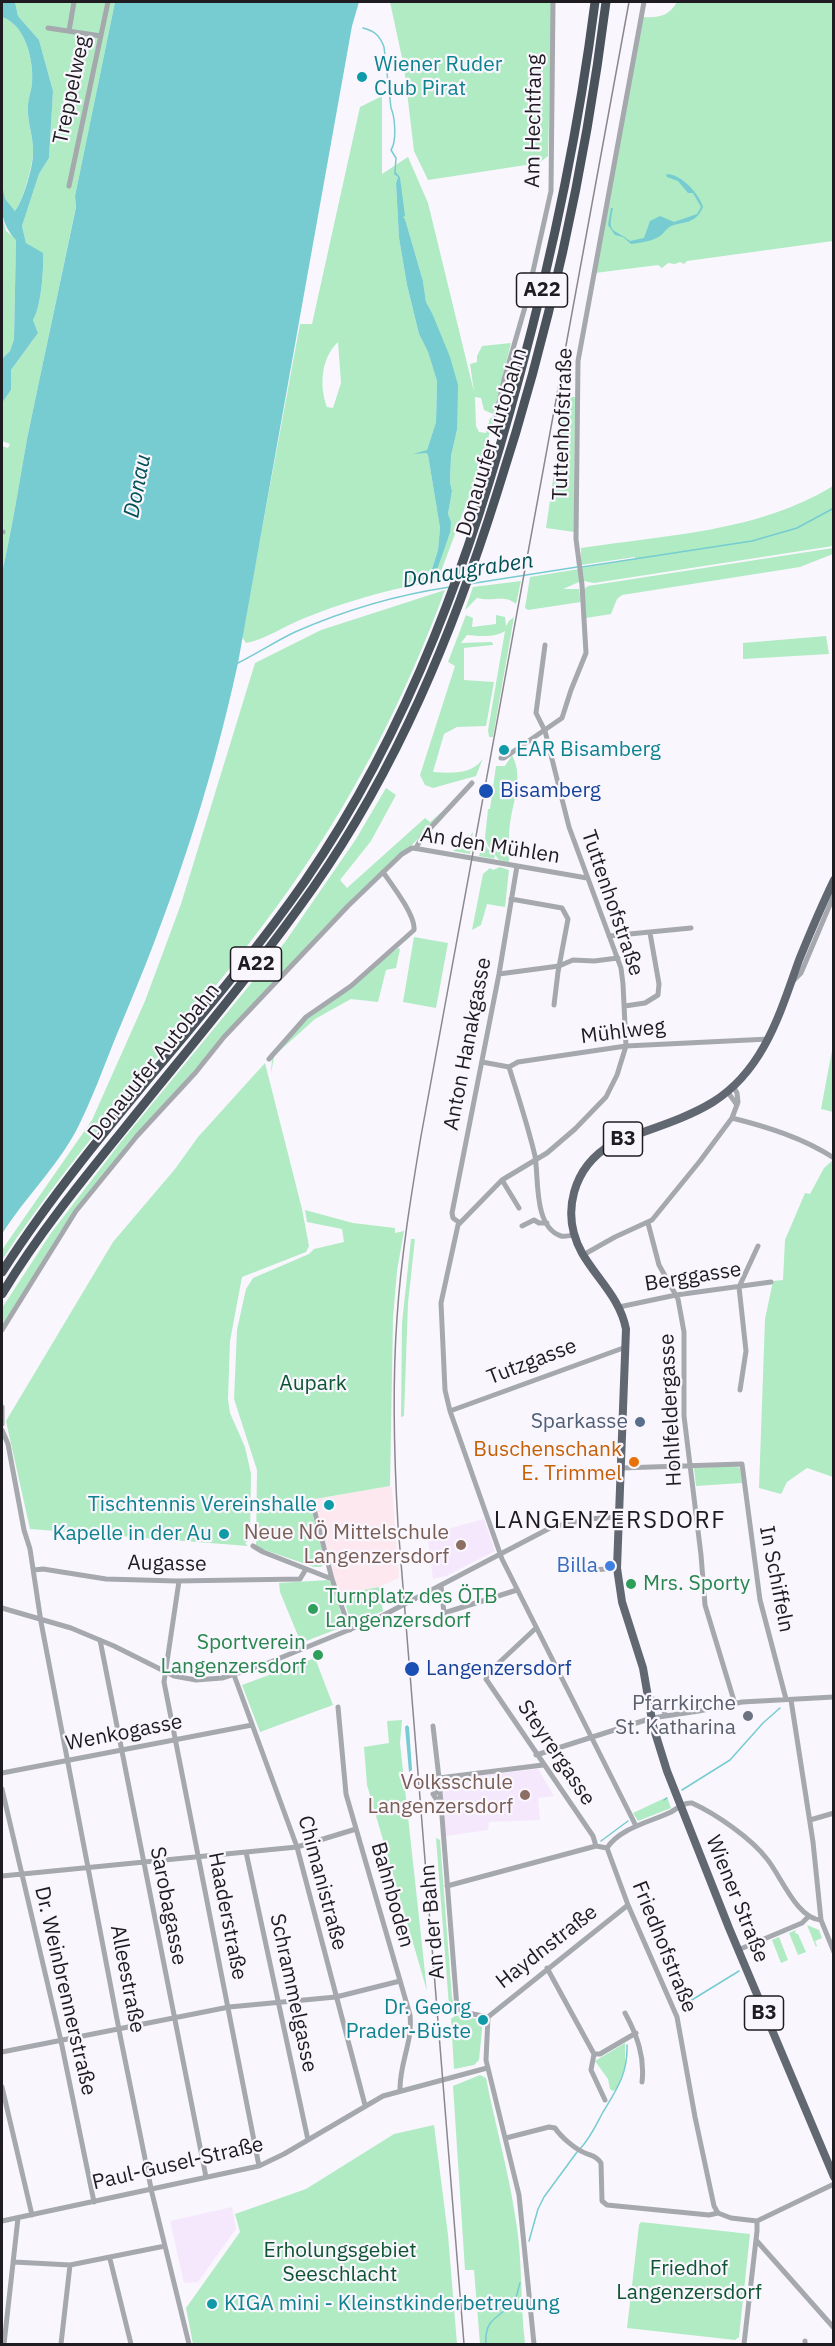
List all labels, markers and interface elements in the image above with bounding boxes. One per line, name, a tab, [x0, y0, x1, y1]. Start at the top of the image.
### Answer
street label: Treppelweg	[48, 33, 96, 147]
place label: Wiener Ruder Club Pirat	[374, 52, 502, 102]
street label: Am Hechtfang	[520, 54, 548, 188]
marker: Wiener Ruder Club Pirat	[355, 70, 369, 84]
road number: A22	[516, 273, 568, 307]
street label: Donauufer Autobahn	[451, 345, 533, 539]
street label: Tuttenhofstraße	[548, 347, 578, 501]
water label: Donau	[119, 452, 157, 520]
water label: Donaugraben	[401, 548, 535, 594]
place label: EAR Bisamberg	[516, 737, 661, 763]
marker: EAR Bisamberg	[497, 743, 511, 757]
place label: Bisamberg	[500, 778, 601, 804]
marker: Bisamberg	[477, 782, 495, 800]
street label: An den Mühlen	[418, 823, 562, 869]
street label: Tuttenhofstraße	[575, 827, 649, 979]
road number: A22	[230, 947, 282, 981]
street label: Anton Hanakgasse	[439, 955, 497, 1133]
street label: Donauufer Autobahn	[83, 978, 225, 1146]
street label: Mühlweg	[579, 1014, 667, 1050]
road number: B3	[604, 1122, 642, 1156]
street label: Berggasse	[643, 1257, 743, 1297]
street label: Tutzgasse	[484, 1333, 580, 1391]
street label: Hohlfeldergasse	[654, 1333, 688, 1487]
park label: Aupark	[279, 1371, 347, 1397]
place label: Sparkasse	[531, 1409, 628, 1435]
marker: Sparkasse	[633, 1415, 647, 1429]
place label: Buschenschank E. Trimmel	[473, 1437, 622, 1487]
marker: Buschenschank E. Trimmel	[627, 1455, 641, 1469]
place label: Tischtennis Vereinshalle	[88, 1492, 317, 1518]
marker: Tischtennis Vereinshalle	[322, 1498, 336, 1512]
district label: LANGENZERSDORF	[494, 1507, 726, 1535]
place label: Neue NÖ Mittelschule Langenzersdorf	[244, 1520, 449, 1570]
place label: Kapelle in der Au	[52, 1521, 212, 1547]
street label: In Schiffeln	[753, 1524, 799, 1634]
marker: Kapelle in der Au	[217, 1527, 231, 1541]
marker: Neue NÖ Mittelschule Langenzersdorf	[454, 1538, 468, 1552]
street label: Augasse	[127, 1551, 207, 1577]
place label: Billa	[557, 1553, 598, 1579]
marker: Billa	[603, 1559, 617, 1573]
place label: Mrs. Sporty	[643, 1571, 750, 1597]
marker: Mrs. Sporty	[624, 1577, 638, 1591]
place label: Turnplatz des ÖTB Langenzersdorf	[325, 1584, 498, 1634]
marker: Turnplatz des ÖTB Langenzersdorf	[306, 1602, 320, 1616]
place label: Sportverein Langenzersdorf	[160, 1630, 306, 1680]
marker: Sportverein Langenzersdorf	[311, 1648, 325, 1662]
place label: Langenzersdorf	[426, 1656, 572, 1682]
marker: Langenzersdorf	[403, 1660, 421, 1678]
place label: Pfarrkirche St. Katharina	[615, 1691, 736, 1741]
street label: Steyrergasse	[511, 1695, 601, 1811]
street label: Wenkogasse	[63, 1709, 185, 1757]
marker: Pfarrkirche St. Katharina	[741, 1709, 755, 1723]
place label: Volksschule Langenzersdorf	[367, 1770, 513, 1820]
marker: Volksschule Langenzersdorf	[518, 1788, 532, 1802]
street label: Chimanistraße	[292, 1813, 352, 1953]
street label: Wiener Straße	[700, 1832, 774, 1966]
street label: Bahnboden	[365, 1839, 419, 1951]
street label: Sarobagasse	[144, 1845, 192, 1967]
street label: Haaderstraße	[202, 1850, 252, 1982]
street label: An der Bahn	[415, 1863, 451, 1981]
street label: Friedhofstraße	[626, 1878, 702, 2016]
street label: Dr. Weinbrennerstraße	[29, 1884, 101, 2098]
street label: Haydnstraße	[491, 1900, 603, 1994]
street label: Schrammelgasse	[264, 1911, 322, 2075]
street label: Alleestraße	[104, 1923, 150, 2035]
place label: Dr. Georg Prader-Büste	[346, 1995, 471, 2045]
road number: B3	[744, 1996, 783, 2030]
marker: Dr. Georg Prader-Büste	[476, 2013, 490, 2027]
street label: Paul-Gusel-Straße	[90, 2132, 266, 2196]
park label: Erholungsgebiet Seeschlacht	[263, 2238, 417, 2288]
park label: Friedhof Langenzersdorf	[616, 2256, 762, 2306]
place label: KIGA mini - Kleinstkinderbetreuung	[224, 2291, 560, 2317]
marker: KIGA mini - Kleinstkinderbetreuung	[205, 2297, 219, 2311]

